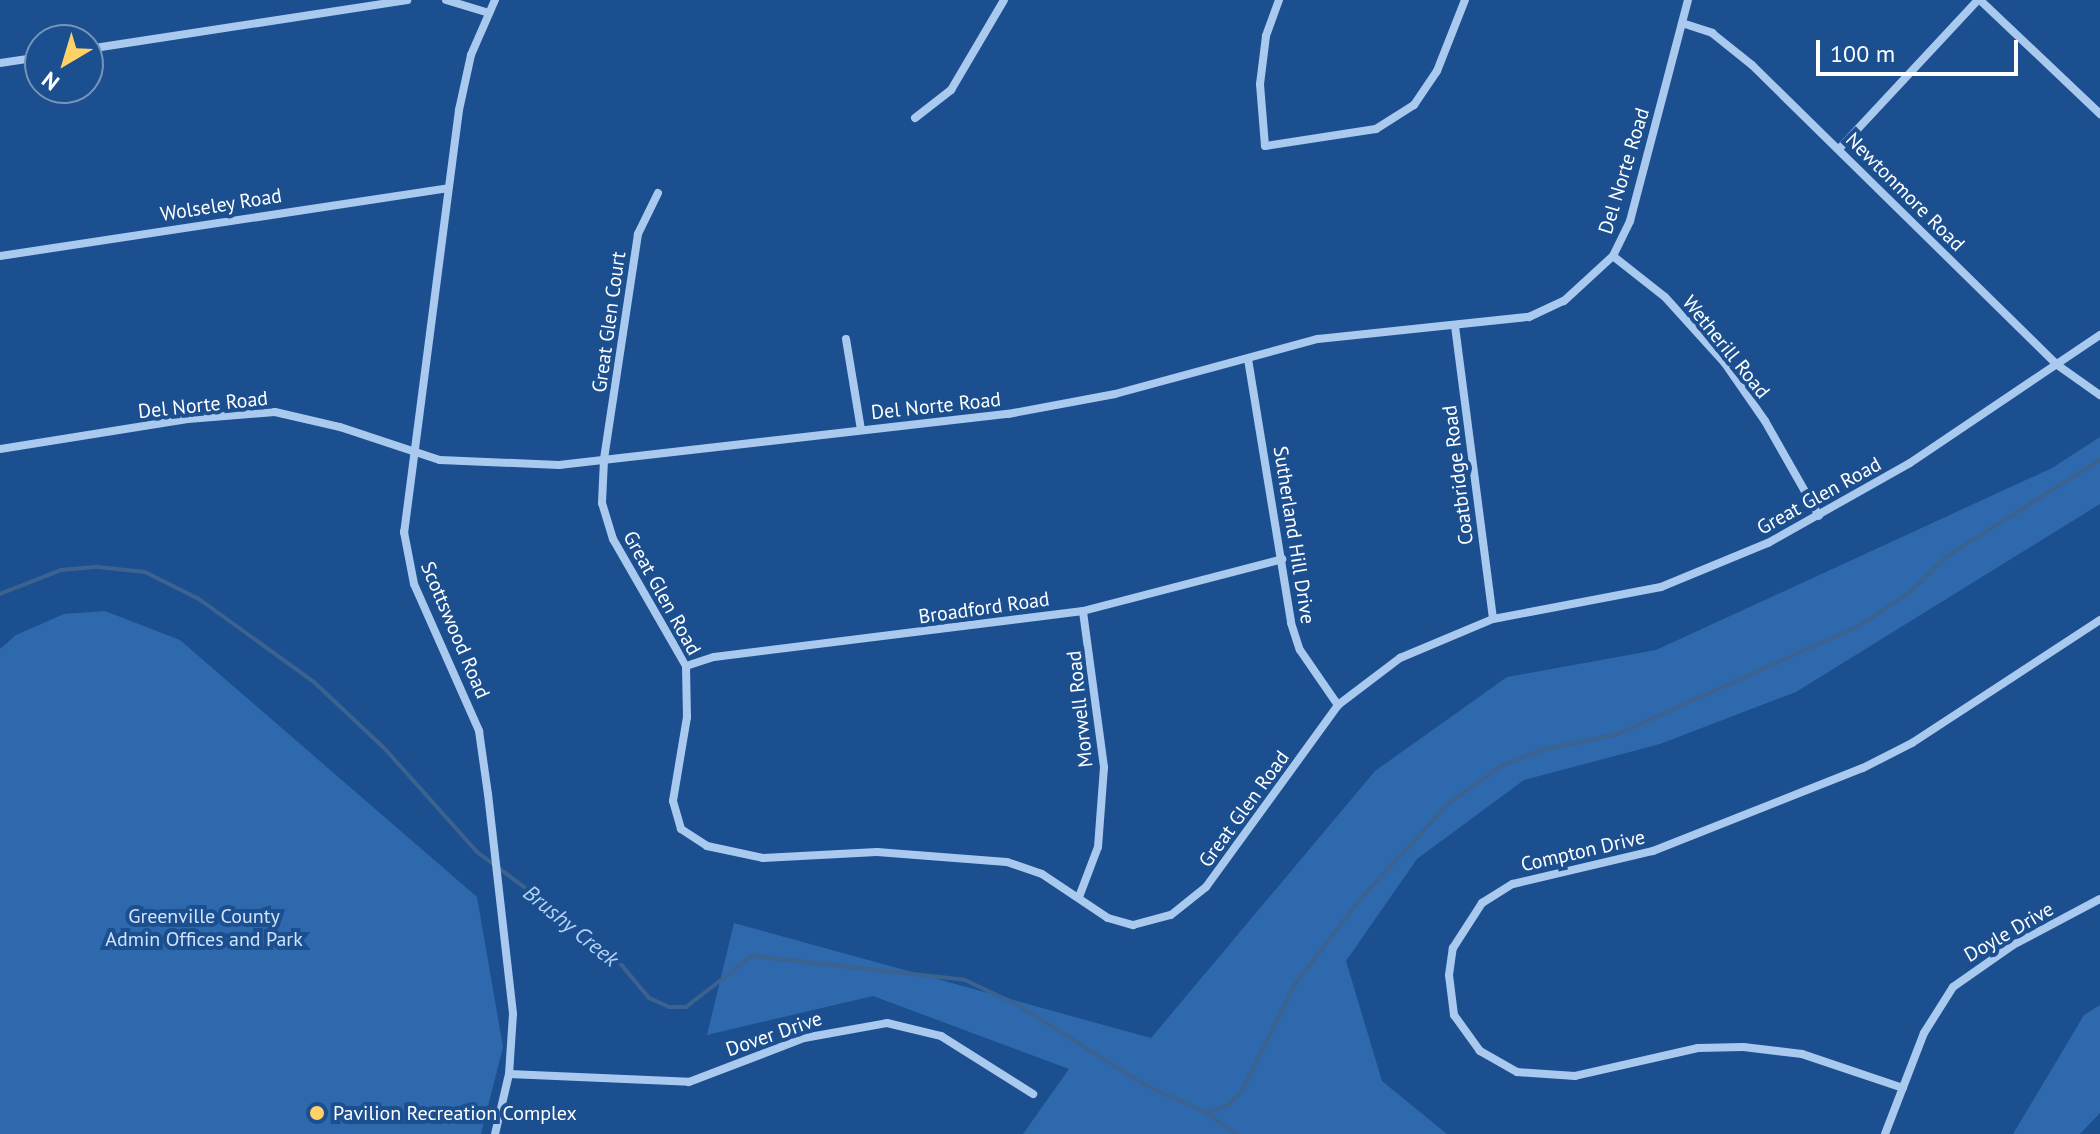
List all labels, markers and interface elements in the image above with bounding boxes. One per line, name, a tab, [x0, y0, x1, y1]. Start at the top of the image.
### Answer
north arrow	[24, 24, 104, 104]
scale bar	[1820, 24, 2022, 74]
text: 100 m	[1830, 38, 1895, 69]
text: N	[36, 66, 65, 97]
street label: Del Norte Road	[1593, 105, 1655, 237]
street label: Newtonmore Road	[1841, 128, 1969, 256]
street label: Wolseley Road	[158, 183, 284, 227]
street label: Great Glen Court	[587, 250, 631, 394]
street label: Wetherill Road	[1677, 291, 1775, 403]
street label: Del Norte Road	[137, 386, 269, 424]
street label: Del Norte Road	[870, 387, 1002, 425]
street label: Coatbridge Road	[1438, 404, 1478, 546]
street label: Sutherland Hill Drive	[1268, 444, 1320, 626]
street label: Great Glen Road	[1753, 452, 1885, 540]
street label: Great Glen Road	[618, 527, 706, 659]
street label: Scottswood Road	[415, 558, 495, 702]
street label: Broadford Road	[917, 587, 1051, 629]
street label: Morwell Road	[1062, 649, 1098, 769]
street label: Great Glen Road	[1194, 746, 1294, 872]
street label: Compton Drive	[1518, 825, 1648, 877]
water label: Brushy Creek	[518, 879, 624, 973]
street label: Doyle Drive	[1960, 897, 2058, 967]
park label: Greenville County Admin Offices and Park	[105, 905, 303, 952]
street label: Dover Drive	[723, 1006, 825, 1062]
place label: Pavilion Recreation Complex	[333, 1101, 577, 1125]
marker: Pavilion Recreation Complex	[308, 1104, 326, 1122]

